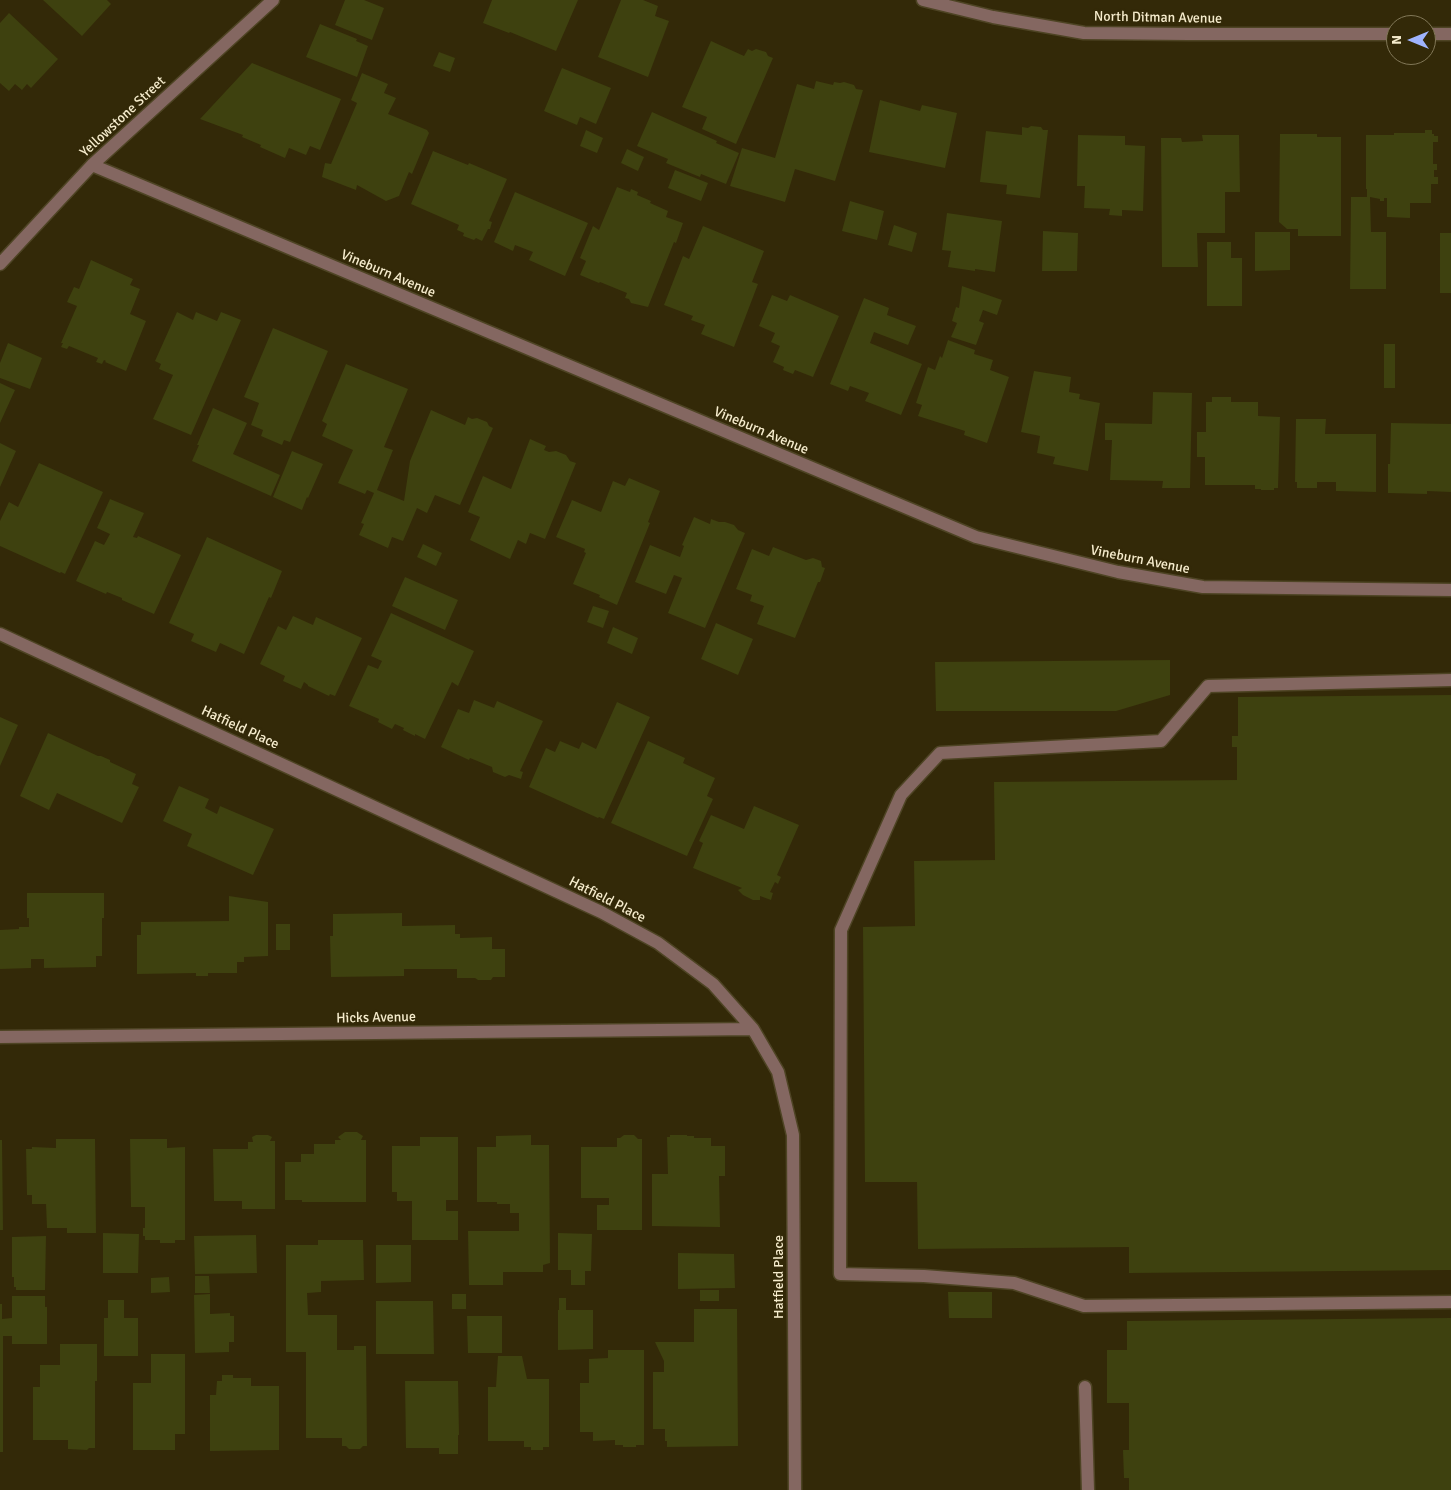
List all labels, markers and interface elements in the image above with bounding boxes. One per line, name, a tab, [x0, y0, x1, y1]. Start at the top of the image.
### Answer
street label: North Ditman Avenue	[1094, 8, 1222, 28]
north arrow	[1386, 15, 1436, 65]
text: N	[1388, 35, 1405, 45]
street label: Yellowstone Street	[77, 73, 169, 161]
street label: Vineburn Avenue	[338, 246, 438, 302]
street label: Vineburn Avenue	[711, 403, 811, 459]
street label: Vineburn Avenue	[1089, 542, 1191, 578]
street label: Hatfield Place	[198, 703, 282, 753]
street label: Hatfield Place	[566, 873, 648, 927]
street label: Hicks Avenue	[336, 1009, 416, 1027]
street label: Hatfield Place	[771, 1235, 787, 1319]

